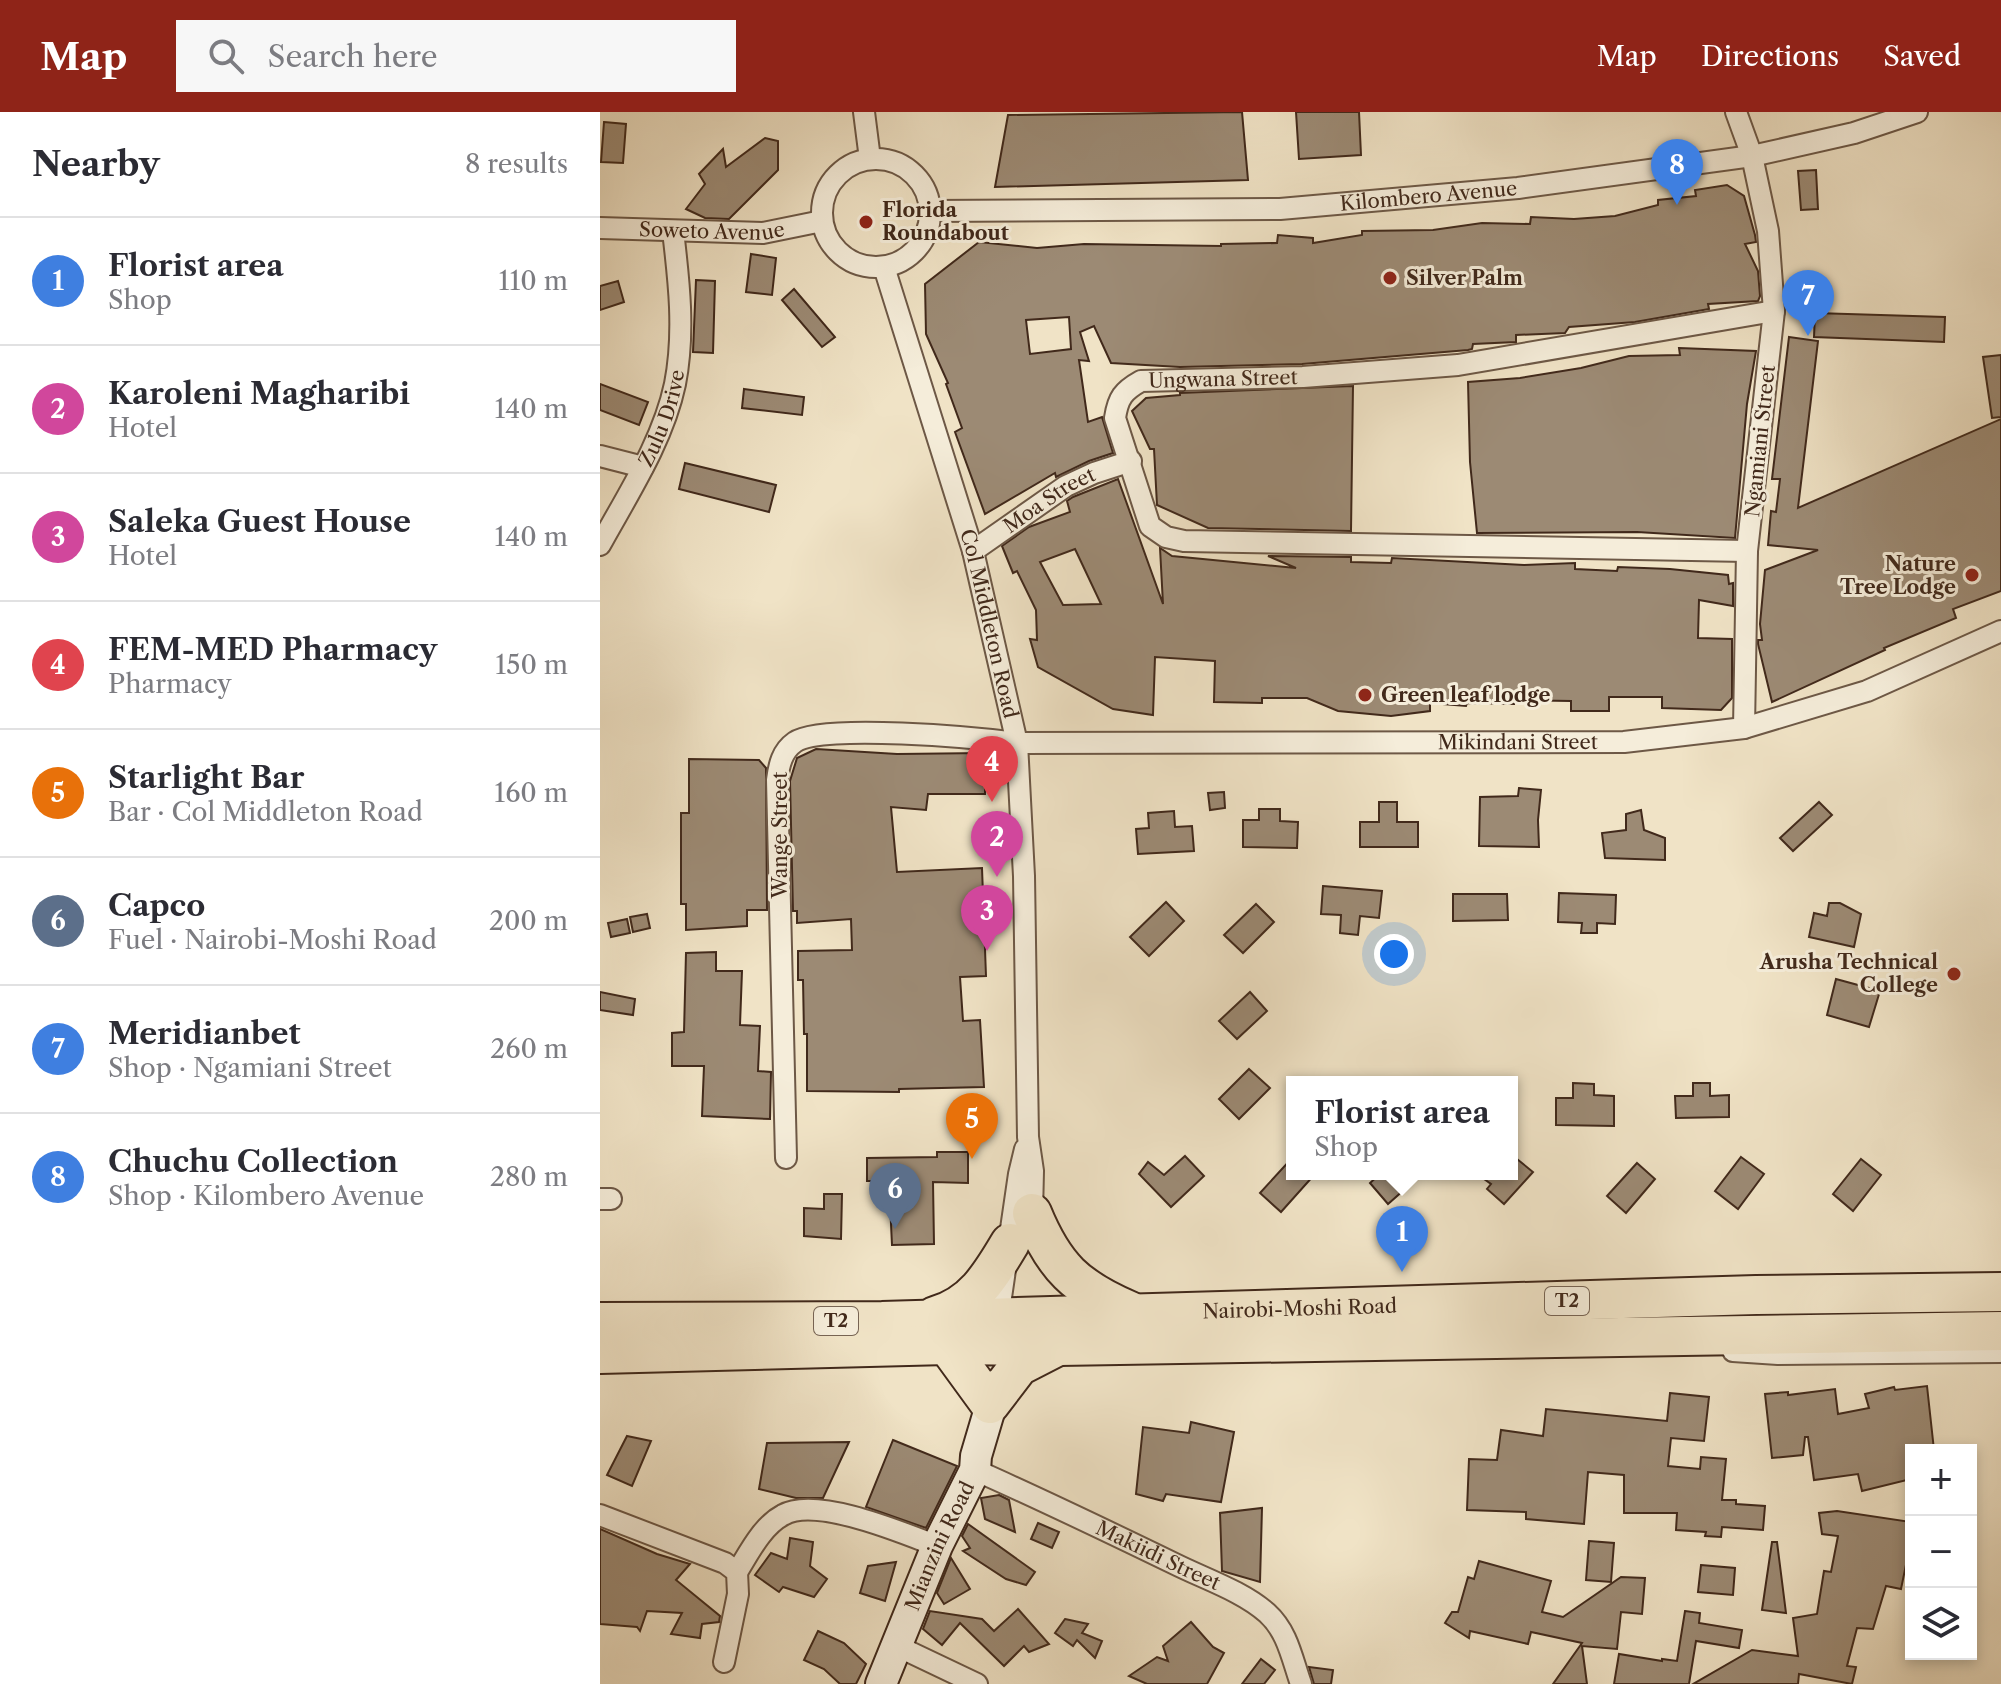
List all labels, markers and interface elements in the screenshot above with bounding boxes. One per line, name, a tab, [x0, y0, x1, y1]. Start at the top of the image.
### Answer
search box	[176, 20, 736, 92]
text: Map	[40, 33, 128, 80]
icon: search	[204, 34, 248, 78]
text: Search here	[268, 38, 438, 75]
text: Map	[1597, 39, 1657, 73]
text: Directions	[1701, 39, 1839, 73]
text: Saved	[1883, 39, 1961, 73]
pin: 8	[1651, 139, 1703, 205]
text: Nearby	[32, 143, 160, 185]
text: 8 results	[465, 148, 568, 180]
street label: Kilombero Avenue	[1339, 176, 1518, 216]
place label: Florida Roundabout	[882, 198, 1009, 245]
marker: Florida Roundabout	[857, 213, 875, 231]
street label: Soweto Avenue	[639, 217, 787, 245]
text: Florist area	[108, 247, 284, 284]
text: 1	[52, 265, 64, 297]
text: 110 m	[499, 265, 568, 297]
place label: Silver Palm	[1406, 266, 1523, 290]
marker: Silver Palm	[1381, 269, 1399, 287]
pin: 7	[1782, 270, 1834, 336]
text: Shop	[108, 284, 172, 316]
street label: Ngamiani Street	[1740, 364, 1780, 518]
street label: Ungwana Street	[1148, 365, 1298, 393]
street label: Zulu Drive	[634, 368, 689, 470]
text: Karoleni Magharibi	[108, 375, 410, 412]
text: 2	[50, 393, 66, 425]
text: 140 m	[494, 393, 568, 425]
text: Hotel	[108, 412, 177, 444]
street label: Moa Street	[999, 462, 1099, 538]
text: Saleka Guest House	[108, 503, 411, 540]
text: 3	[51, 521, 65, 553]
text: 140 m	[494, 521, 568, 553]
street label: Col Middleton Road	[955, 526, 1023, 721]
text: Hotel	[108, 540, 177, 572]
place label: Nature Tree Lodge	[1840, 552, 1956, 599]
marker: Nature Tree Lodge	[1963, 566, 1981, 584]
text: FEM-MED Pharmacy	[108, 631, 437, 668]
text: 4	[50, 649, 66, 681]
text: 150 m	[495, 649, 568, 681]
text: Pharmacy	[108, 668, 232, 700]
place label: Green leaf lodge	[1381, 683, 1551, 707]
marker: Green leaf lodge	[1356, 686, 1374, 704]
street label: Mikindani Street	[1438, 730, 1598, 754]
pin: 4	[966, 736, 1018, 802]
text: Starlight Bar	[108, 759, 304, 796]
street label: Wange Street	[768, 772, 792, 899]
text: 5	[51, 777, 65, 809]
text: 160 m	[494, 777, 568, 809]
text: Bar · Col Middleton Road	[108, 796, 423, 828]
pin: 2	[971, 811, 1023, 877]
pin: 3	[961, 885, 1013, 951]
text: Capco	[108, 887, 205, 924]
text: 6	[50, 905, 66, 937]
text: 200 m	[489, 905, 568, 937]
text: Fuel · Nairobi-Moshi Road	[108, 924, 437, 956]
your location	[1374, 934, 1414, 974]
place label: Arusha Technical College	[1759, 950, 1938, 997]
marker: Arusha Technical College	[1945, 965, 1963, 983]
text: Meridianbet	[108, 1015, 301, 1052]
text: 7	[51, 1033, 65, 1065]
text: 260 m	[490, 1033, 568, 1065]
text: Shop · Ngamiani Street	[108, 1052, 392, 1084]
popup	[1286, 1076, 1518, 1180]
pin: 5	[946, 1093, 998, 1159]
text: Florist area	[1314, 1094, 1490, 1131]
text: Shop	[1314, 1131, 1378, 1163]
text: Chuchu Collection	[108, 1143, 398, 1180]
text: 8	[50, 1161, 66, 1193]
text: 280 m	[490, 1161, 568, 1193]
pin: 6	[869, 1163, 921, 1229]
text: Shop · Kilombero Avenue	[108, 1180, 424, 1212]
pin: 1	[1376, 1206, 1428, 1272]
road number: T2	[1545, 1287, 1589, 1315]
street label: Nairobi-Moshi Road	[1202, 1294, 1397, 1323]
road number: T2	[814, 1307, 858, 1335]
map controls	[1905, 1444, 1977, 1660]
button: +	[1905, 1444, 1977, 1516]
street label: Mianzini Road	[900, 1477, 979, 1614]
street label: Makiidi Street	[1092, 1516, 1224, 1595]
button: −	[1905, 1516, 1977, 1588]
button: layers	[1905, 1588, 1977, 1660]

